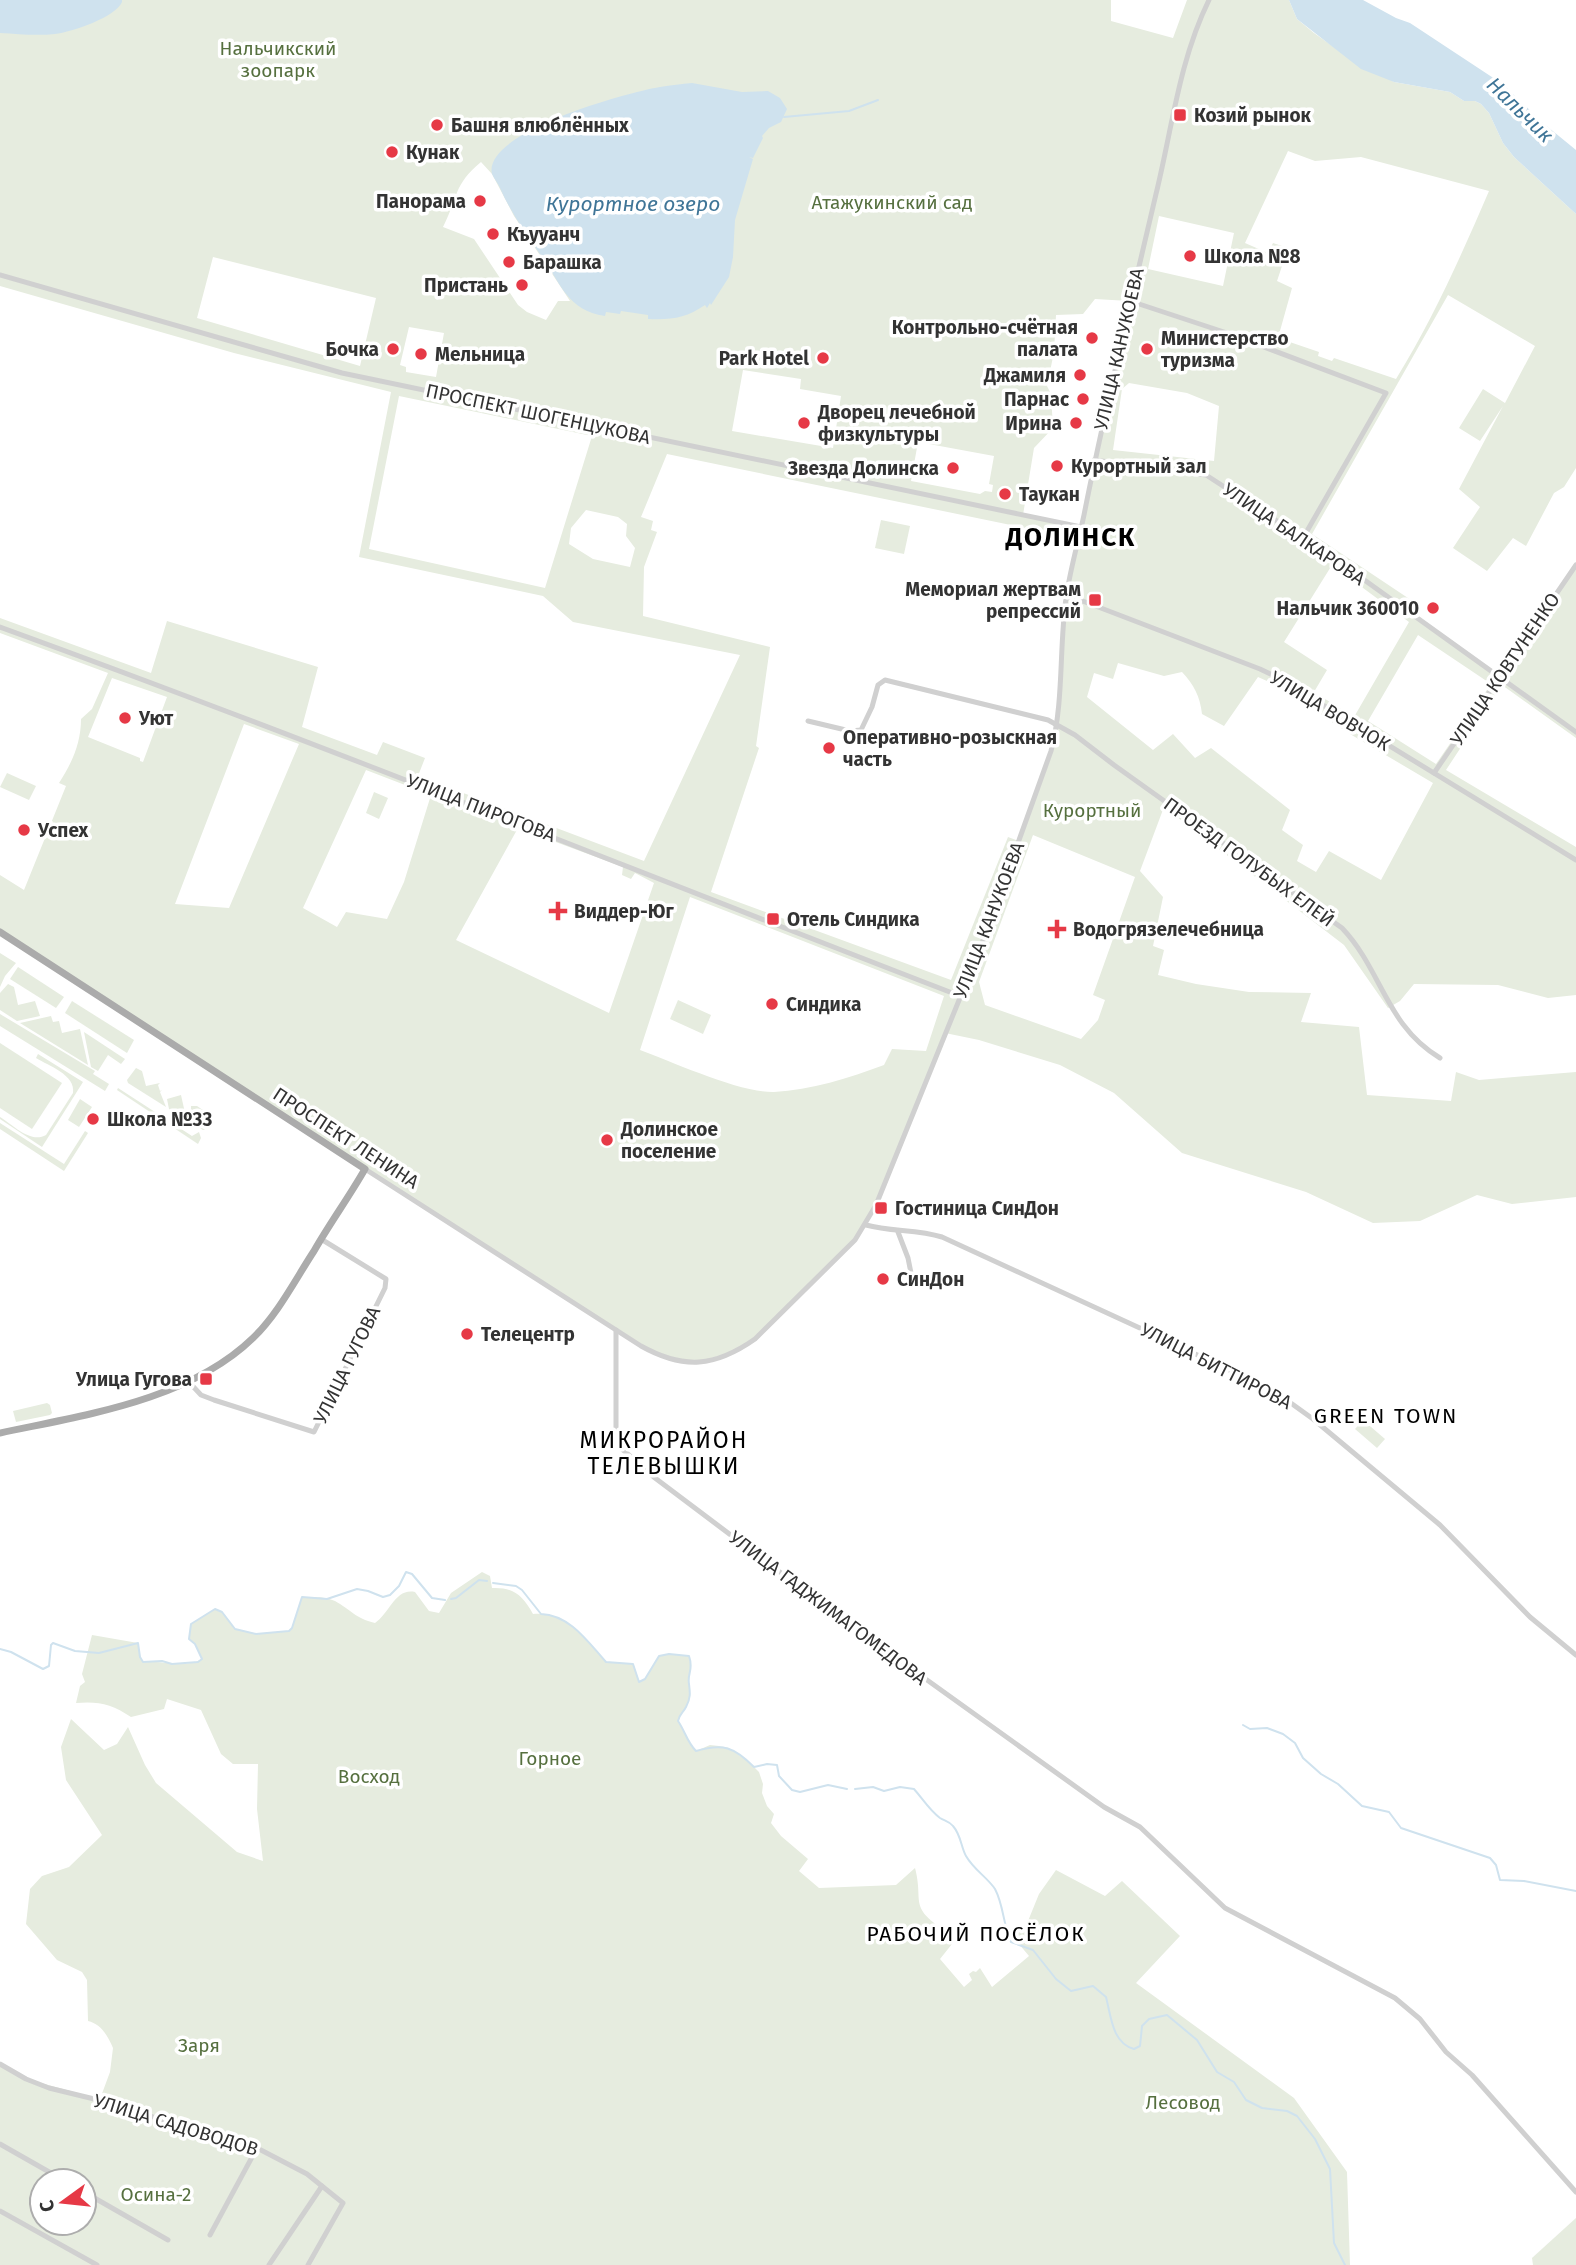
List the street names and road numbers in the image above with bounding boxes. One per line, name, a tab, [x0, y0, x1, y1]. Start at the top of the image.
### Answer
street label: УЛИЦА КАНУКОЕВА	[1089, 266, 1149, 432]
street label: ПРОСПЕКТ ШОГЕНЦУКОВА	[424, 379, 653, 449]
street label: УЛИЦА БАЛКАРОВА	[1218, 478, 1370, 590]
street label: УЛИЦА КОВТУНЕНКО	[1445, 588, 1565, 750]
street label: УЛИЦА ВОВЧОК	[1266, 666, 1394, 756]
street label: УЛИЦА ПИРОГОВА	[403, 769, 559, 847]
street label: ПРОЕЗД ГОЛУБЫХ ЕЛЕЙ	[1159, 792, 1339, 932]
street label: УЛИЦА КАНУКОЕВА	[949, 838, 1029, 1001]
street label: ПРОСПЕКТ ЛЕНИНА	[269, 1082, 423, 1194]
street label: УЛИЦА ГУГОВА	[309, 1302, 385, 1427]
street label: УЛИЦА БИТТИРОВА	[1136, 1318, 1296, 1414]
street label: УЛИЦА ГАДЖИМАГОМЕДОВА	[724, 1526, 932, 1690]
street label: УЛИЦА САДОВОДОВ	[91, 2089, 261, 2161]

